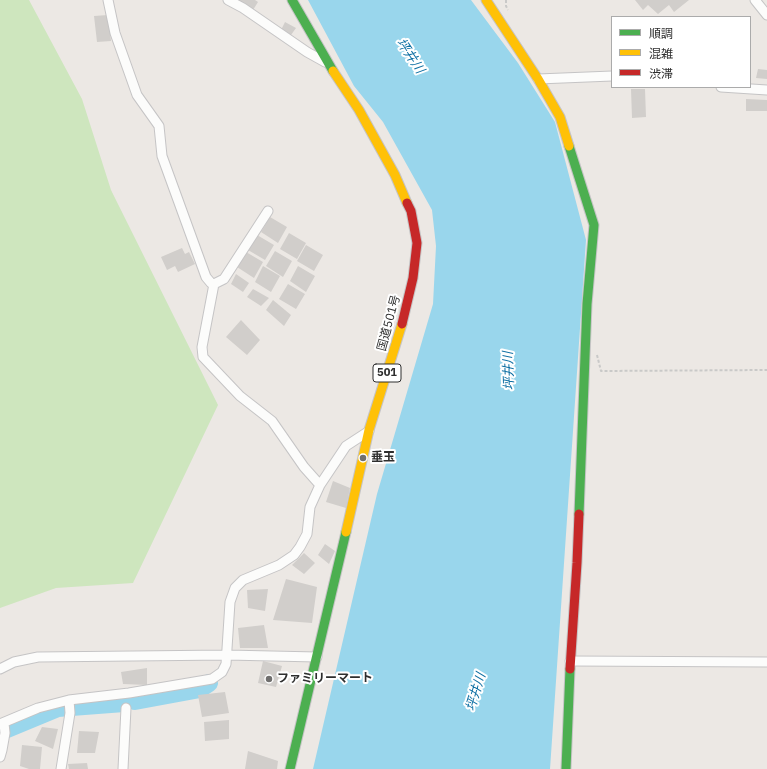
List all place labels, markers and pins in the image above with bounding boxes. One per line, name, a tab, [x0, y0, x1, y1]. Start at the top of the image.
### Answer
place label: 垂玉	[371, 451, 395, 465]
marker: 垂玉	[358, 453, 368, 463]
place label: ファミリーマート	[277, 672, 373, 686]
marker: ファミリーマート	[264, 674, 274, 684]

